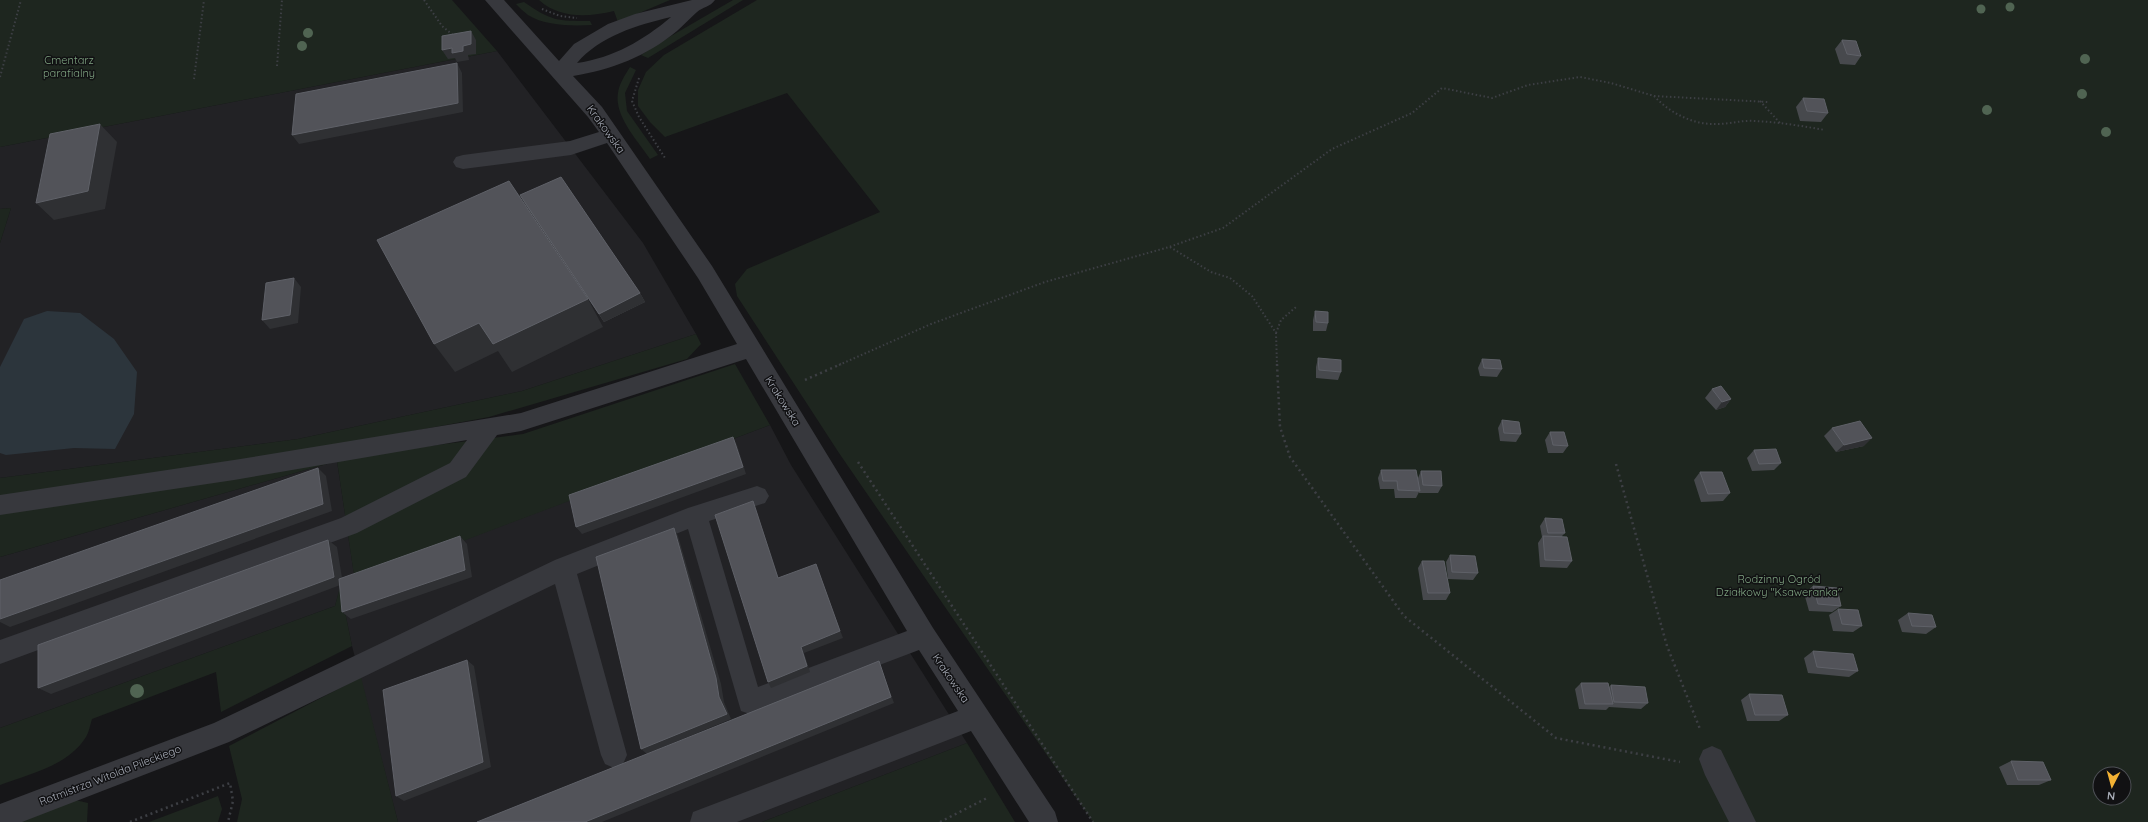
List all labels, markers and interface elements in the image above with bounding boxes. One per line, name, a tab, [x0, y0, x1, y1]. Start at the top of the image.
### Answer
park label: Cmentarz parafialny	[43, 53, 95, 80]
street label: Krakowska	[584, 102, 628, 156]
street label: Krakowska	[762, 373, 804, 429]
park label: Rodzinny Ogród Działkowy "Ksaweranka"	[1716, 572, 1842, 599]
street label: Krakowska	[929, 651, 973, 705]
street label: Rotmistrza Witolda Pileckiego	[37, 741, 183, 809]
north arrow	[2092, 766, 2132, 806]
text: N	[2106, 789, 2116, 803]

